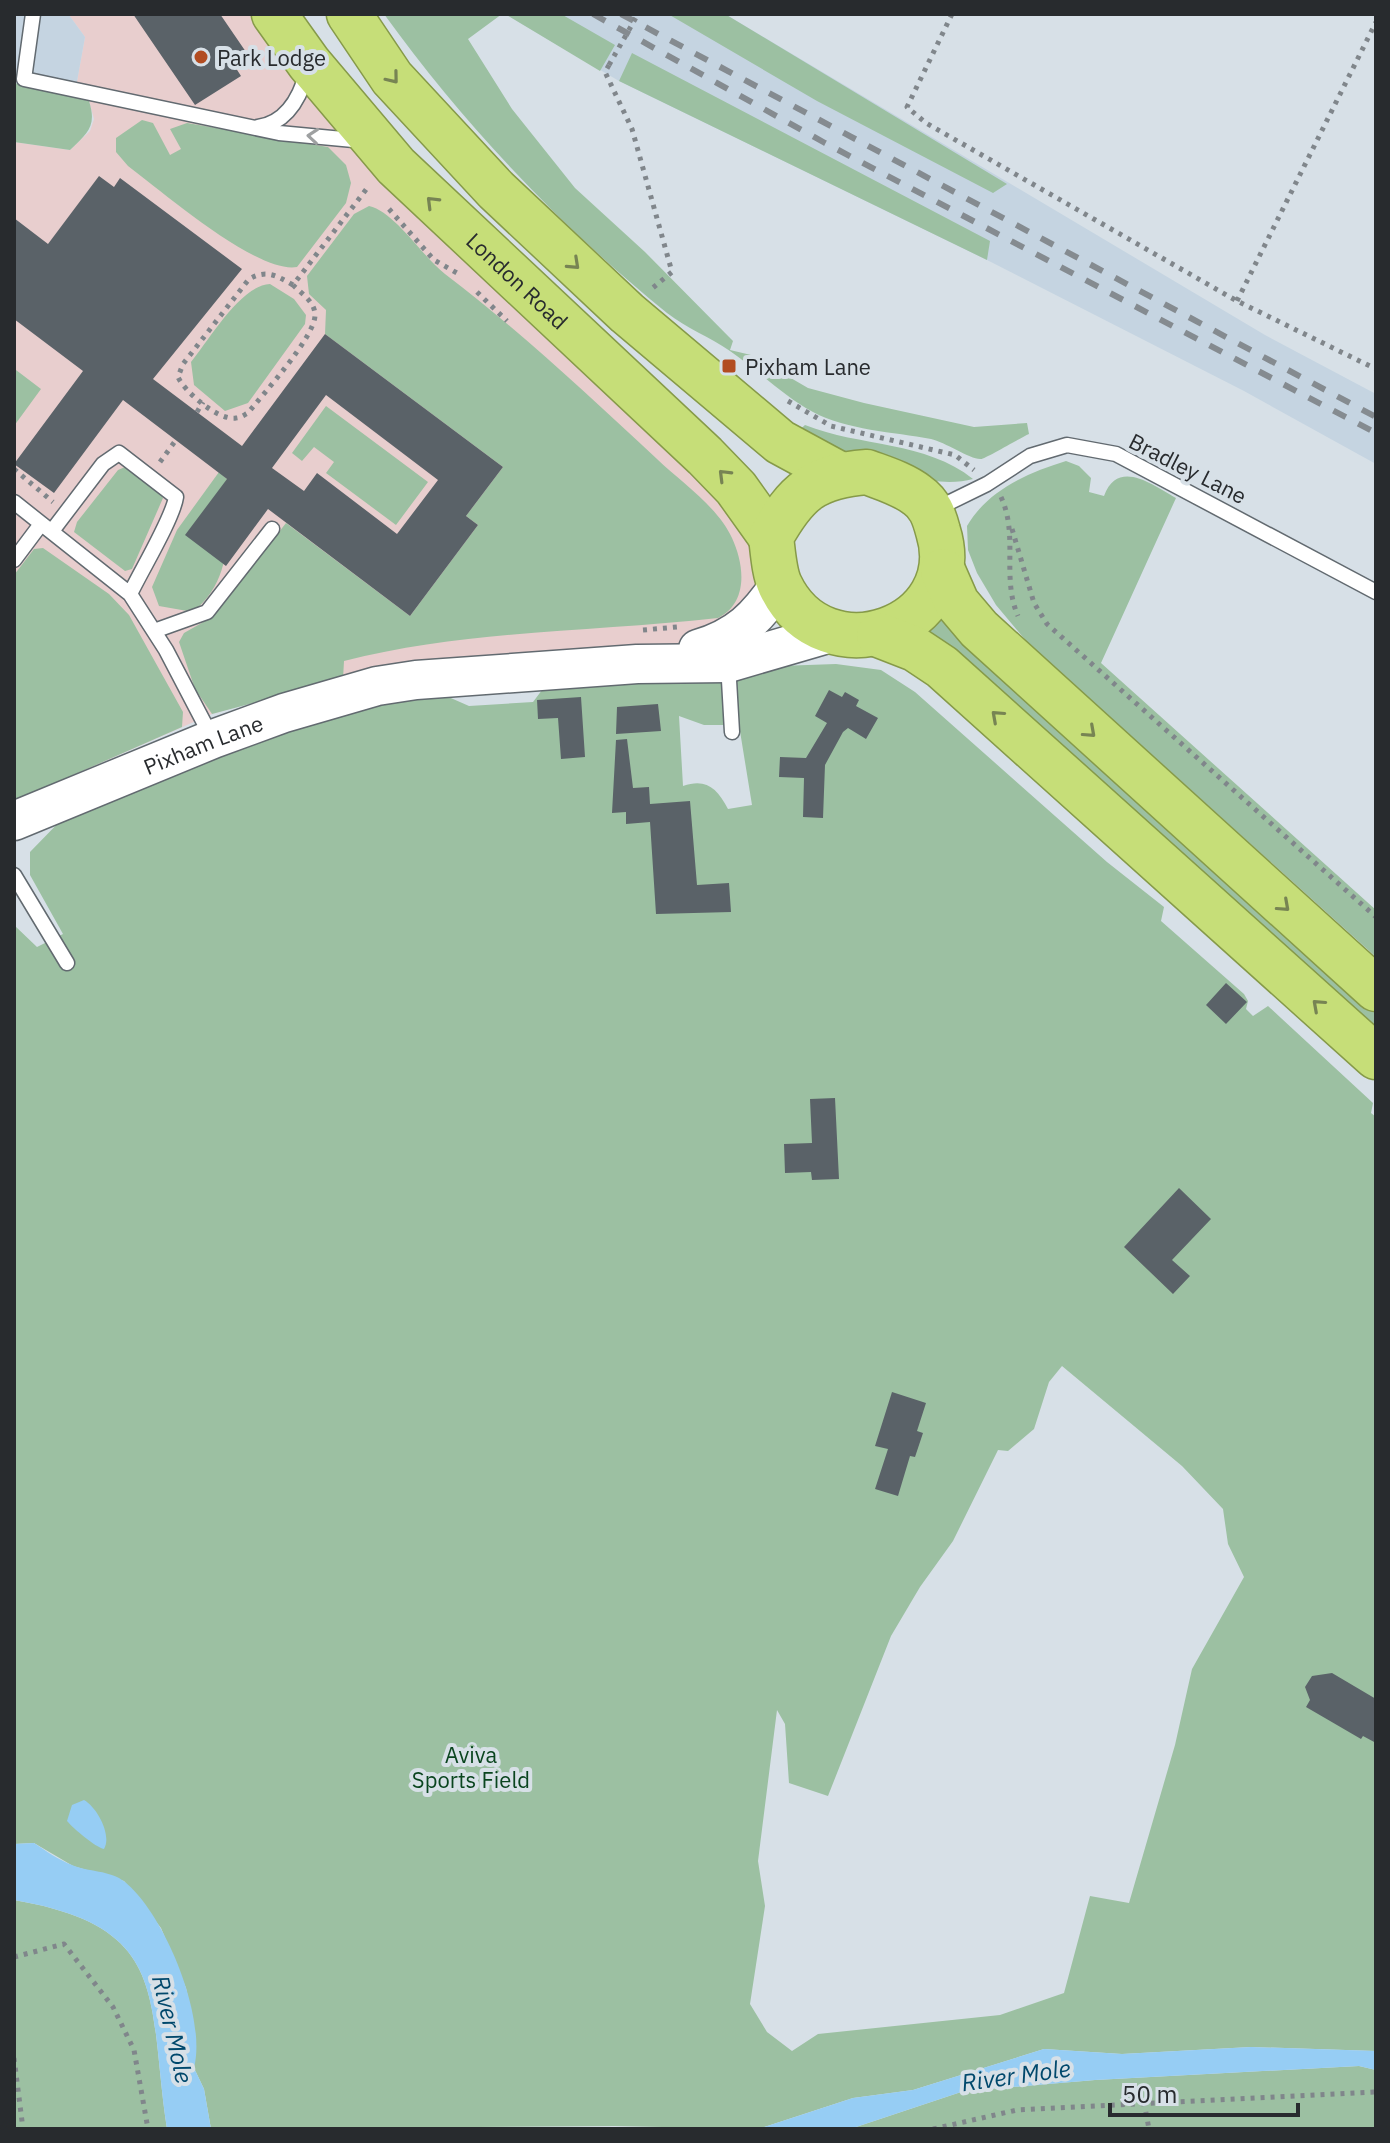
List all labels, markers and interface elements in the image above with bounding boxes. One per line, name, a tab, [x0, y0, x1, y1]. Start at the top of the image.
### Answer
place label: Park Lodge	[217, 43, 326, 72]
marker: Park Lodge	[192, 48, 210, 66]
one-way arrow	[383, 69, 398, 83]
one-way arrow	[306, 128, 319, 145]
one-way arrow	[427, 197, 441, 211]
street label: London Road	[461, 226, 575, 335]
one-way arrow	[565, 255, 579, 269]
place label: Pixham Lane	[745, 352, 871, 381]
marker: Pixham Lane	[720, 357, 738, 375]
street label: Bradley Lane	[1124, 426, 1252, 510]
one-way arrow	[719, 470, 733, 484]
street label: Pixham Lane	[139, 708, 267, 781]
one-way arrow	[991, 711, 1006, 726]
one-way arrow	[1081, 723, 1096, 737]
one-way arrow	[1274, 896, 1289, 911]
one-way arrow	[1313, 1000, 1327, 1014]
park label: Aviva Sports Field	[412, 1740, 530, 1794]
water label: River Mole	[145, 1972, 201, 2086]
water label: River Mole	[959, 2051, 1073, 2099]
scale bar	[1110, 2067, 1298, 2117]
text: 50 m	[1122, 2078, 1177, 2110]

